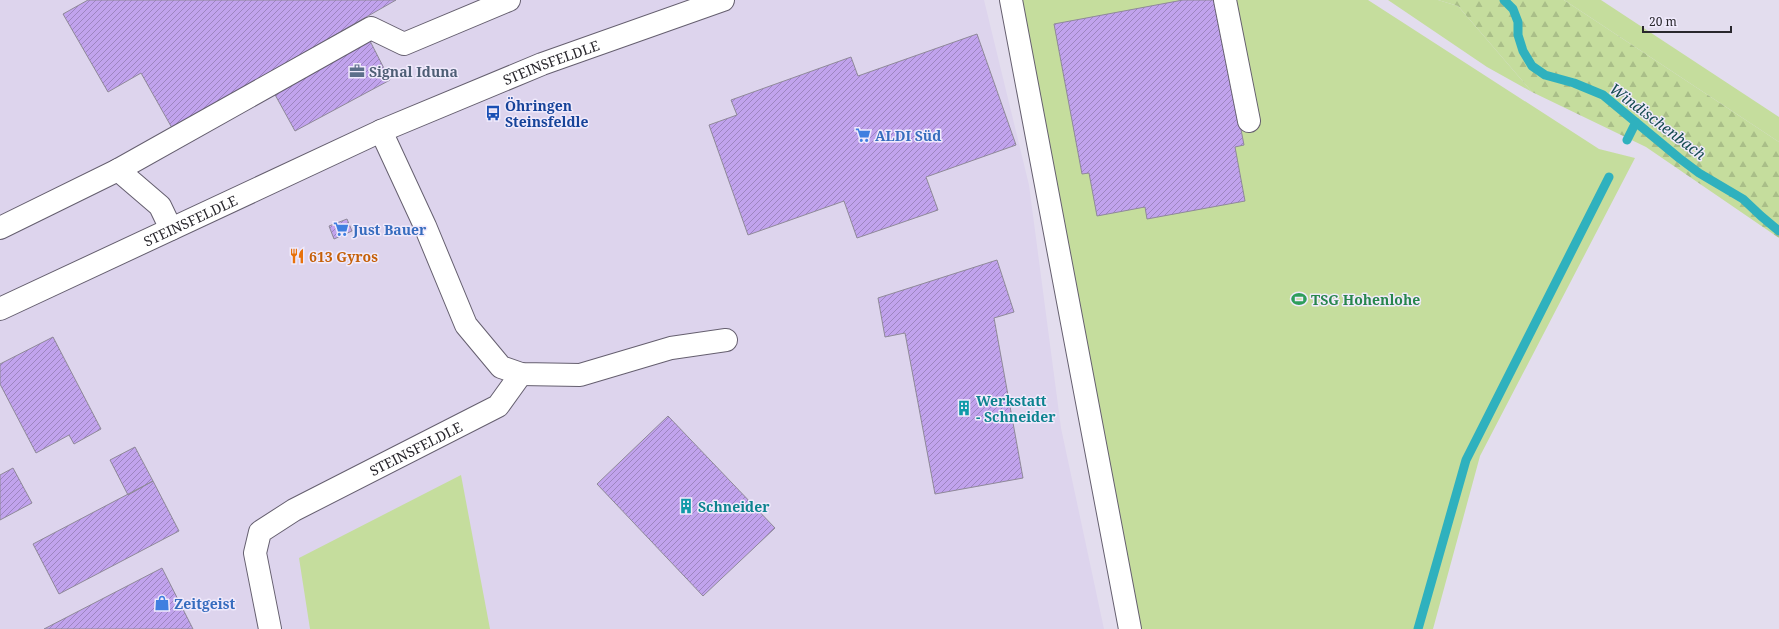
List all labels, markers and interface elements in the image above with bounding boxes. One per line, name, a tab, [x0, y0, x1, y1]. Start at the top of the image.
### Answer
scale bar	[1643, 8, 1731, 34]
text: 20 m	[1649, 13, 1677, 30]
street label: STEINSFELDLE	[500, 35, 602, 89]
office icon: Signal Iduna	[348, 62, 366, 80]
place label: Signal Iduna	[369, 62, 458, 81]
water label: Windischenbach	[1606, 78, 1710, 164]
place label: Öhringen Steinsfeldle	[505, 96, 588, 131]
bus stop icon: Öhringen Steinsfeldle	[484, 104, 502, 122]
supermarket icon: ALDI Süd	[854, 126, 872, 144]
place label: ALDI Süd	[875, 126, 941, 145]
street label: STEINSFELDLE	[140, 190, 241, 250]
supermarket icon: Just Bauer	[332, 220, 350, 238]
place label: Just Bauer	[352, 220, 427, 239]
restaurant icon: 613 Gyros	[288, 247, 306, 265]
place label: 613 Gyros	[309, 247, 378, 266]
sports icon: TSG Hohenlohe	[1290, 290, 1308, 308]
place label: TSG Hohenlohe	[1311, 290, 1420, 309]
place label: Werkstatt - Schneider	[976, 391, 1056, 426]
building icon: Werkstatt - Schneider	[955, 399, 973, 417]
street label: STEINSFELDLE	[366, 416, 465, 480]
building icon: Schneider	[677, 497, 695, 515]
place label: Schneider	[698, 497, 770, 516]
shop icon: Zeitgeist	[153, 594, 171, 612]
place label: Zeitgeist	[174, 594, 235, 613]

